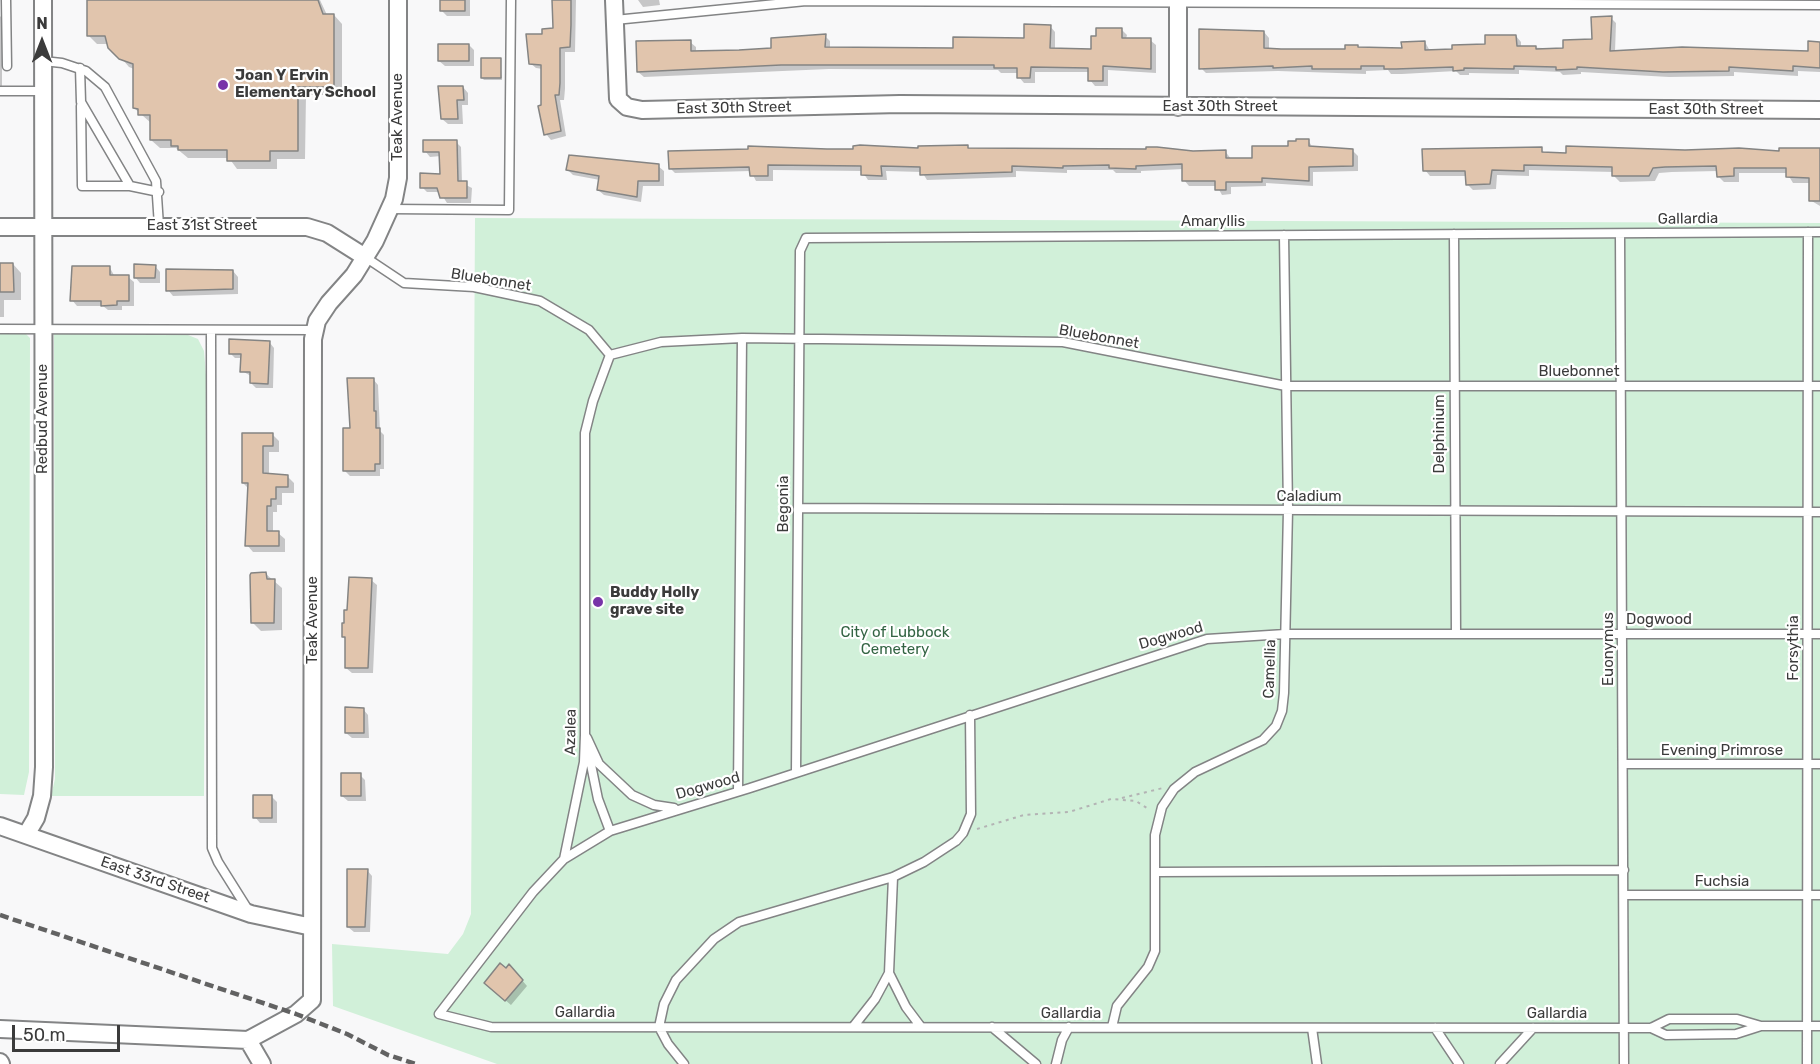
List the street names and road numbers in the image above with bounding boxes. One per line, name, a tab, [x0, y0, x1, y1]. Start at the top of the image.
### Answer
street label: Teak Avenue	[389, 73, 407, 161]
street label: East 30th Street	[676, 98, 792, 118]
street label: East 30th Street	[1162, 98, 1278, 116]
street label: East 30th Street	[1648, 101, 1764, 119]
street label: Gallardia	[1658, 209, 1718, 229]
street label: Amaryllis	[1181, 213, 1245, 231]
street label: East 31st Street	[147, 217, 257, 235]
street label: Bluebonnet	[450, 265, 532, 295]
street label: Bluebonnet	[1058, 321, 1140, 353]
street label: Bluebonnet	[1538, 363, 1620, 381]
street label: Redbud Avenue	[34, 364, 52, 474]
street label: Delphinium	[1431, 394, 1449, 474]
street label: Begonia	[775, 476, 793, 532]
street label: Caladium	[1276, 488, 1342, 506]
street label: Teak Avenue	[304, 576, 322, 664]
street label: Dogwood	[1626, 611, 1692, 629]
street label: Euonymus	[1600, 612, 1618, 686]
street label: Forsythia	[1785, 615, 1803, 681]
street label: Dogwood	[1137, 618, 1205, 654]
street label: Camellia	[1260, 639, 1280, 699]
street label: Azalea	[562, 709, 580, 755]
street label: Evening Primrose	[1661, 742, 1783, 760]
street label: Dogwood	[674, 768, 742, 804]
street label: East 33rd Street	[98, 853, 212, 907]
street label: Fuchsia	[1695, 873, 1749, 891]
street label: Gallardia	[555, 1004, 615, 1022]
street label: Gallardia	[1041, 1005, 1101, 1023]
street label: Gallardia	[1527, 1005, 1587, 1023]

